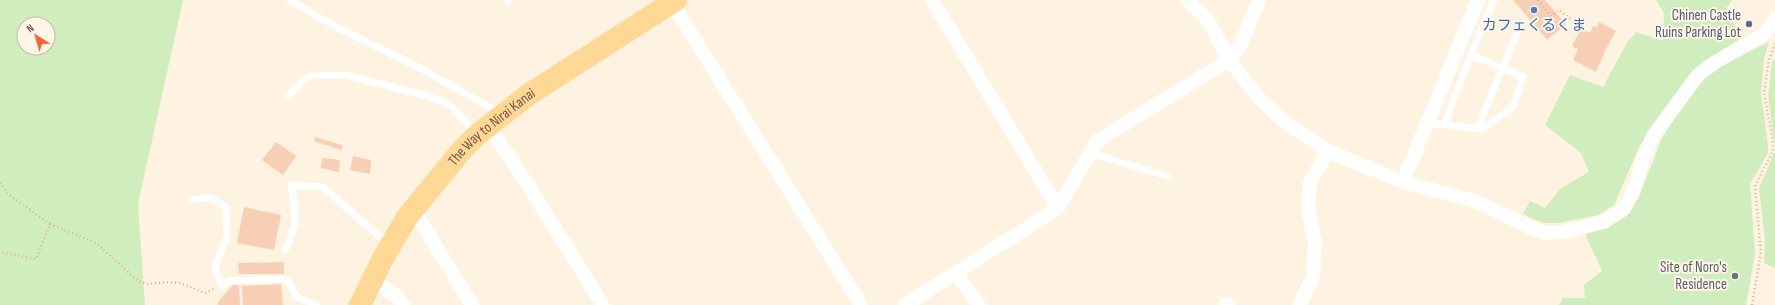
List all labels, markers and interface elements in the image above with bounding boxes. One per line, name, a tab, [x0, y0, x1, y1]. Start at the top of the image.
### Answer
marker: カフェくるくま	[1529, 5, 1539, 15]
place label: Chinen Castle Ruins Parking Lot	[1655, 6, 1741, 42]
north arrow	[16, 16, 56, 56]
place label: カフェくるくま	[1482, 16, 1586, 35]
marker: Chinen Castle Ruins Parking Lot	[1744, 19, 1754, 29]
text: N	[24, 21, 37, 35]
street label: The Way to Nirai Kanai	[444, 83, 539, 170]
place label: Site of Noro's Residence	[1660, 258, 1727, 294]
marker: Site of Noro's Residence	[1730, 271, 1740, 281]

